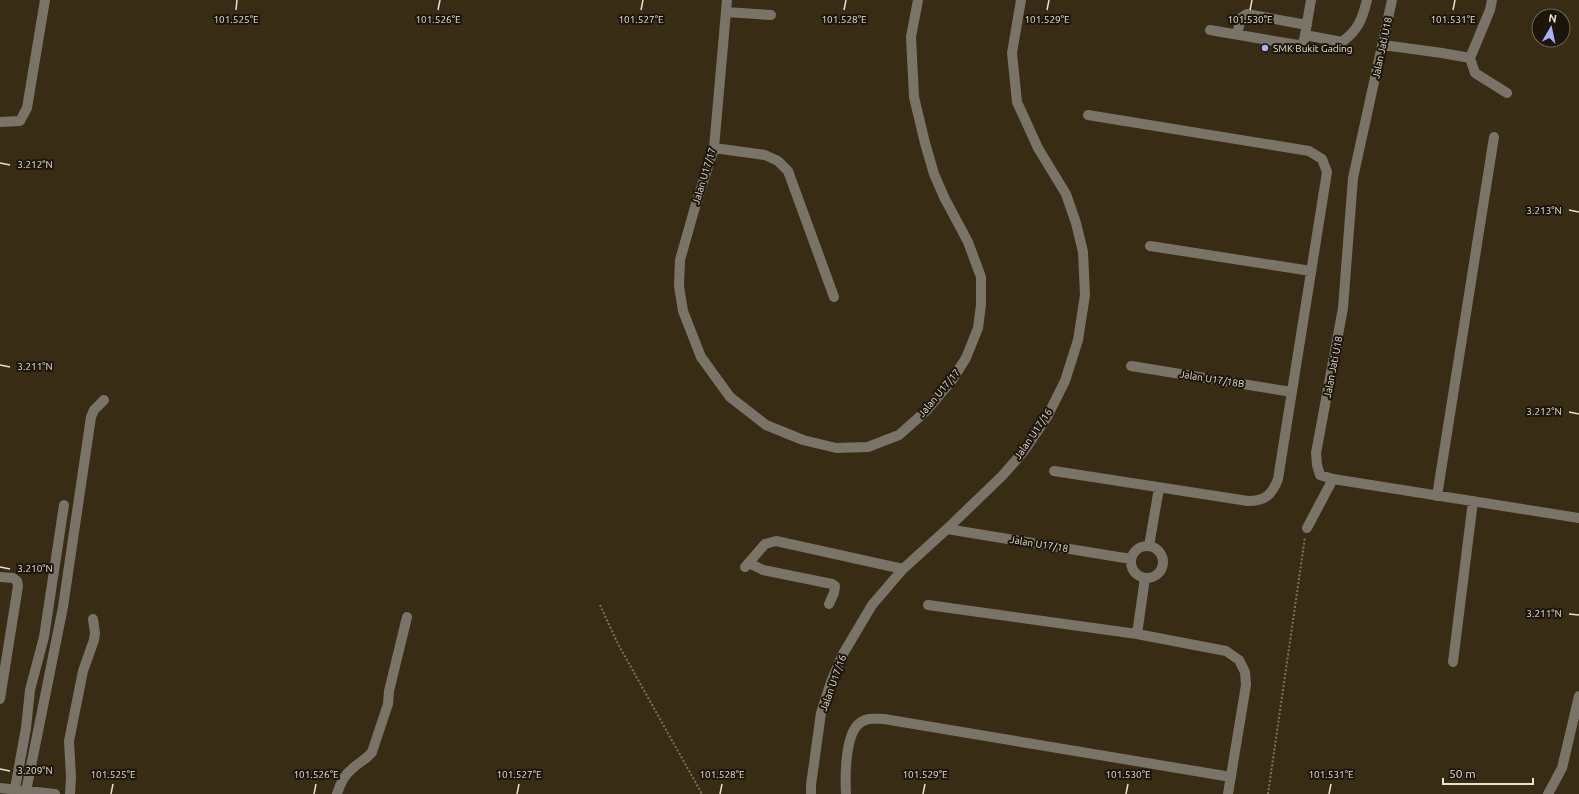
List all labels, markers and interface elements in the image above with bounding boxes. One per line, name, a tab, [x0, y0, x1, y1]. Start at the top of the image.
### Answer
north arrow	[1531, 8, 1571, 48]
text: N	[1548, 12, 1558, 25]
text: 101.525°E	[213, 14, 259, 25]
text: 101.526°E	[415, 14, 461, 25]
text: 101.527°E	[618, 14, 664, 25]
text: 101.528°E	[821, 14, 867, 25]
text: 101.529°E	[1024, 14, 1070, 25]
text: 101.530°E	[1227, 14, 1273, 25]
text: 101.531°E	[1430, 14, 1476, 25]
street label: Jalan Jati U18	[1370, 16, 1394, 80]
marker: SMK Bukit Gading	[1260, 43, 1270, 53]
place label: SMK Bukit Gading	[1273, 43, 1353, 54]
street label: Jalan U17/17	[690, 146, 718, 206]
text: 3.212°N	[17, 159, 53, 170]
text: 3.213°N	[1526, 205, 1562, 216]
street label: Jalan Jati U18	[1322, 335, 1344, 399]
text: 3.211°N	[17, 361, 53, 372]
street label: Jalan U17/17	[916, 367, 962, 419]
street label: Jalan U17/18B	[1179, 368, 1245, 390]
street label: Jalan U17/16	[1012, 406, 1054, 461]
text: 3.212°N	[1526, 406, 1562, 417]
street label: Jalan U17/18	[1009, 534, 1069, 554]
text: 3.210°N	[17, 563, 53, 574]
text: 3.211°N	[1526, 608, 1562, 619]
street label: Jalan U17/16	[818, 653, 848, 713]
scale bar	[1443, 760, 1533, 786]
text: 3.209°N	[17, 765, 53, 776]
text: 50 m	[1449, 767, 1476, 780]
text: 101.525°E	[90, 769, 136, 780]
text: 101.526°E	[293, 769, 339, 780]
text: 101.527°E	[496, 769, 542, 780]
text: 101.528°E	[699, 769, 745, 780]
text: 101.529°E	[902, 769, 948, 780]
text: 101.530°E	[1105, 769, 1151, 780]
text: 101.531°E	[1308, 769, 1354, 780]

